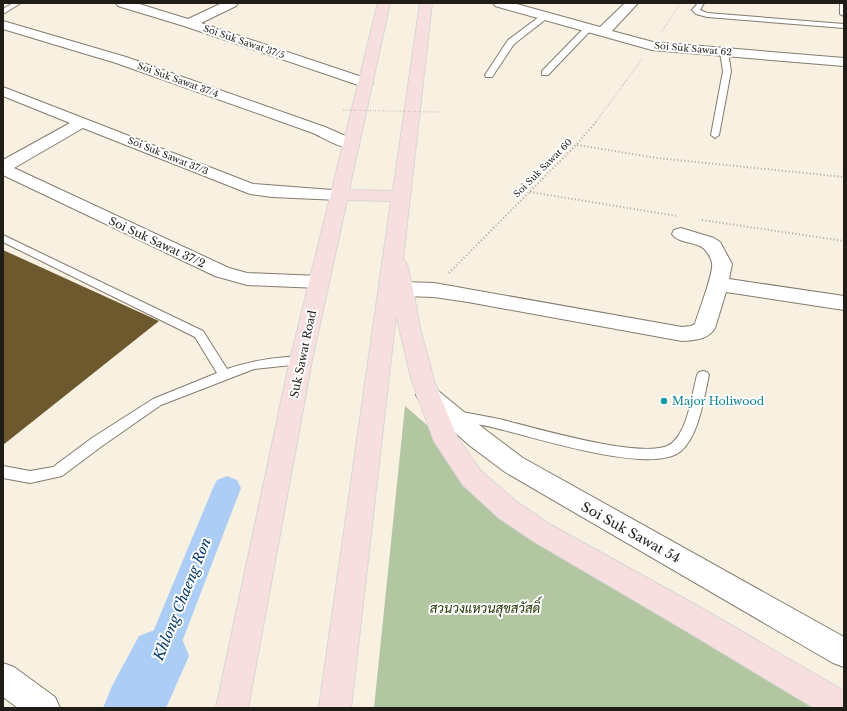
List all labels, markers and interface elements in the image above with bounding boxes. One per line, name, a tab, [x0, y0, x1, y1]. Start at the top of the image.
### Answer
street label: Soi Suk Sawat 37/5	[202, 22, 286, 61]
street label: Soi Suk Sawat 62	[654, 40, 732, 57]
street label: Soi Suk Sawat 37/4	[136, 60, 220, 99]
street label: Soi Suk Sawat 37/3	[126, 134, 210, 177]
street label: Soi Suk Sawat 60	[511, 136, 574, 199]
street label: Soi Suk Sawat 37/2	[106, 213, 208, 271]
street label: Suk Sawat Road	[287, 308, 319, 399]
place label: Major Holiwood	[672, 394, 765, 408]
marker: Major Holiwood	[659, 396, 669, 406]
street label: Soi Suk Sawat 54	[578, 498, 683, 567]
water label: Khlong Chaeng Ron	[149, 535, 215, 664]
park label: สวนวงแหวนสุขสวัสดิ์	[430, 596, 543, 618]

